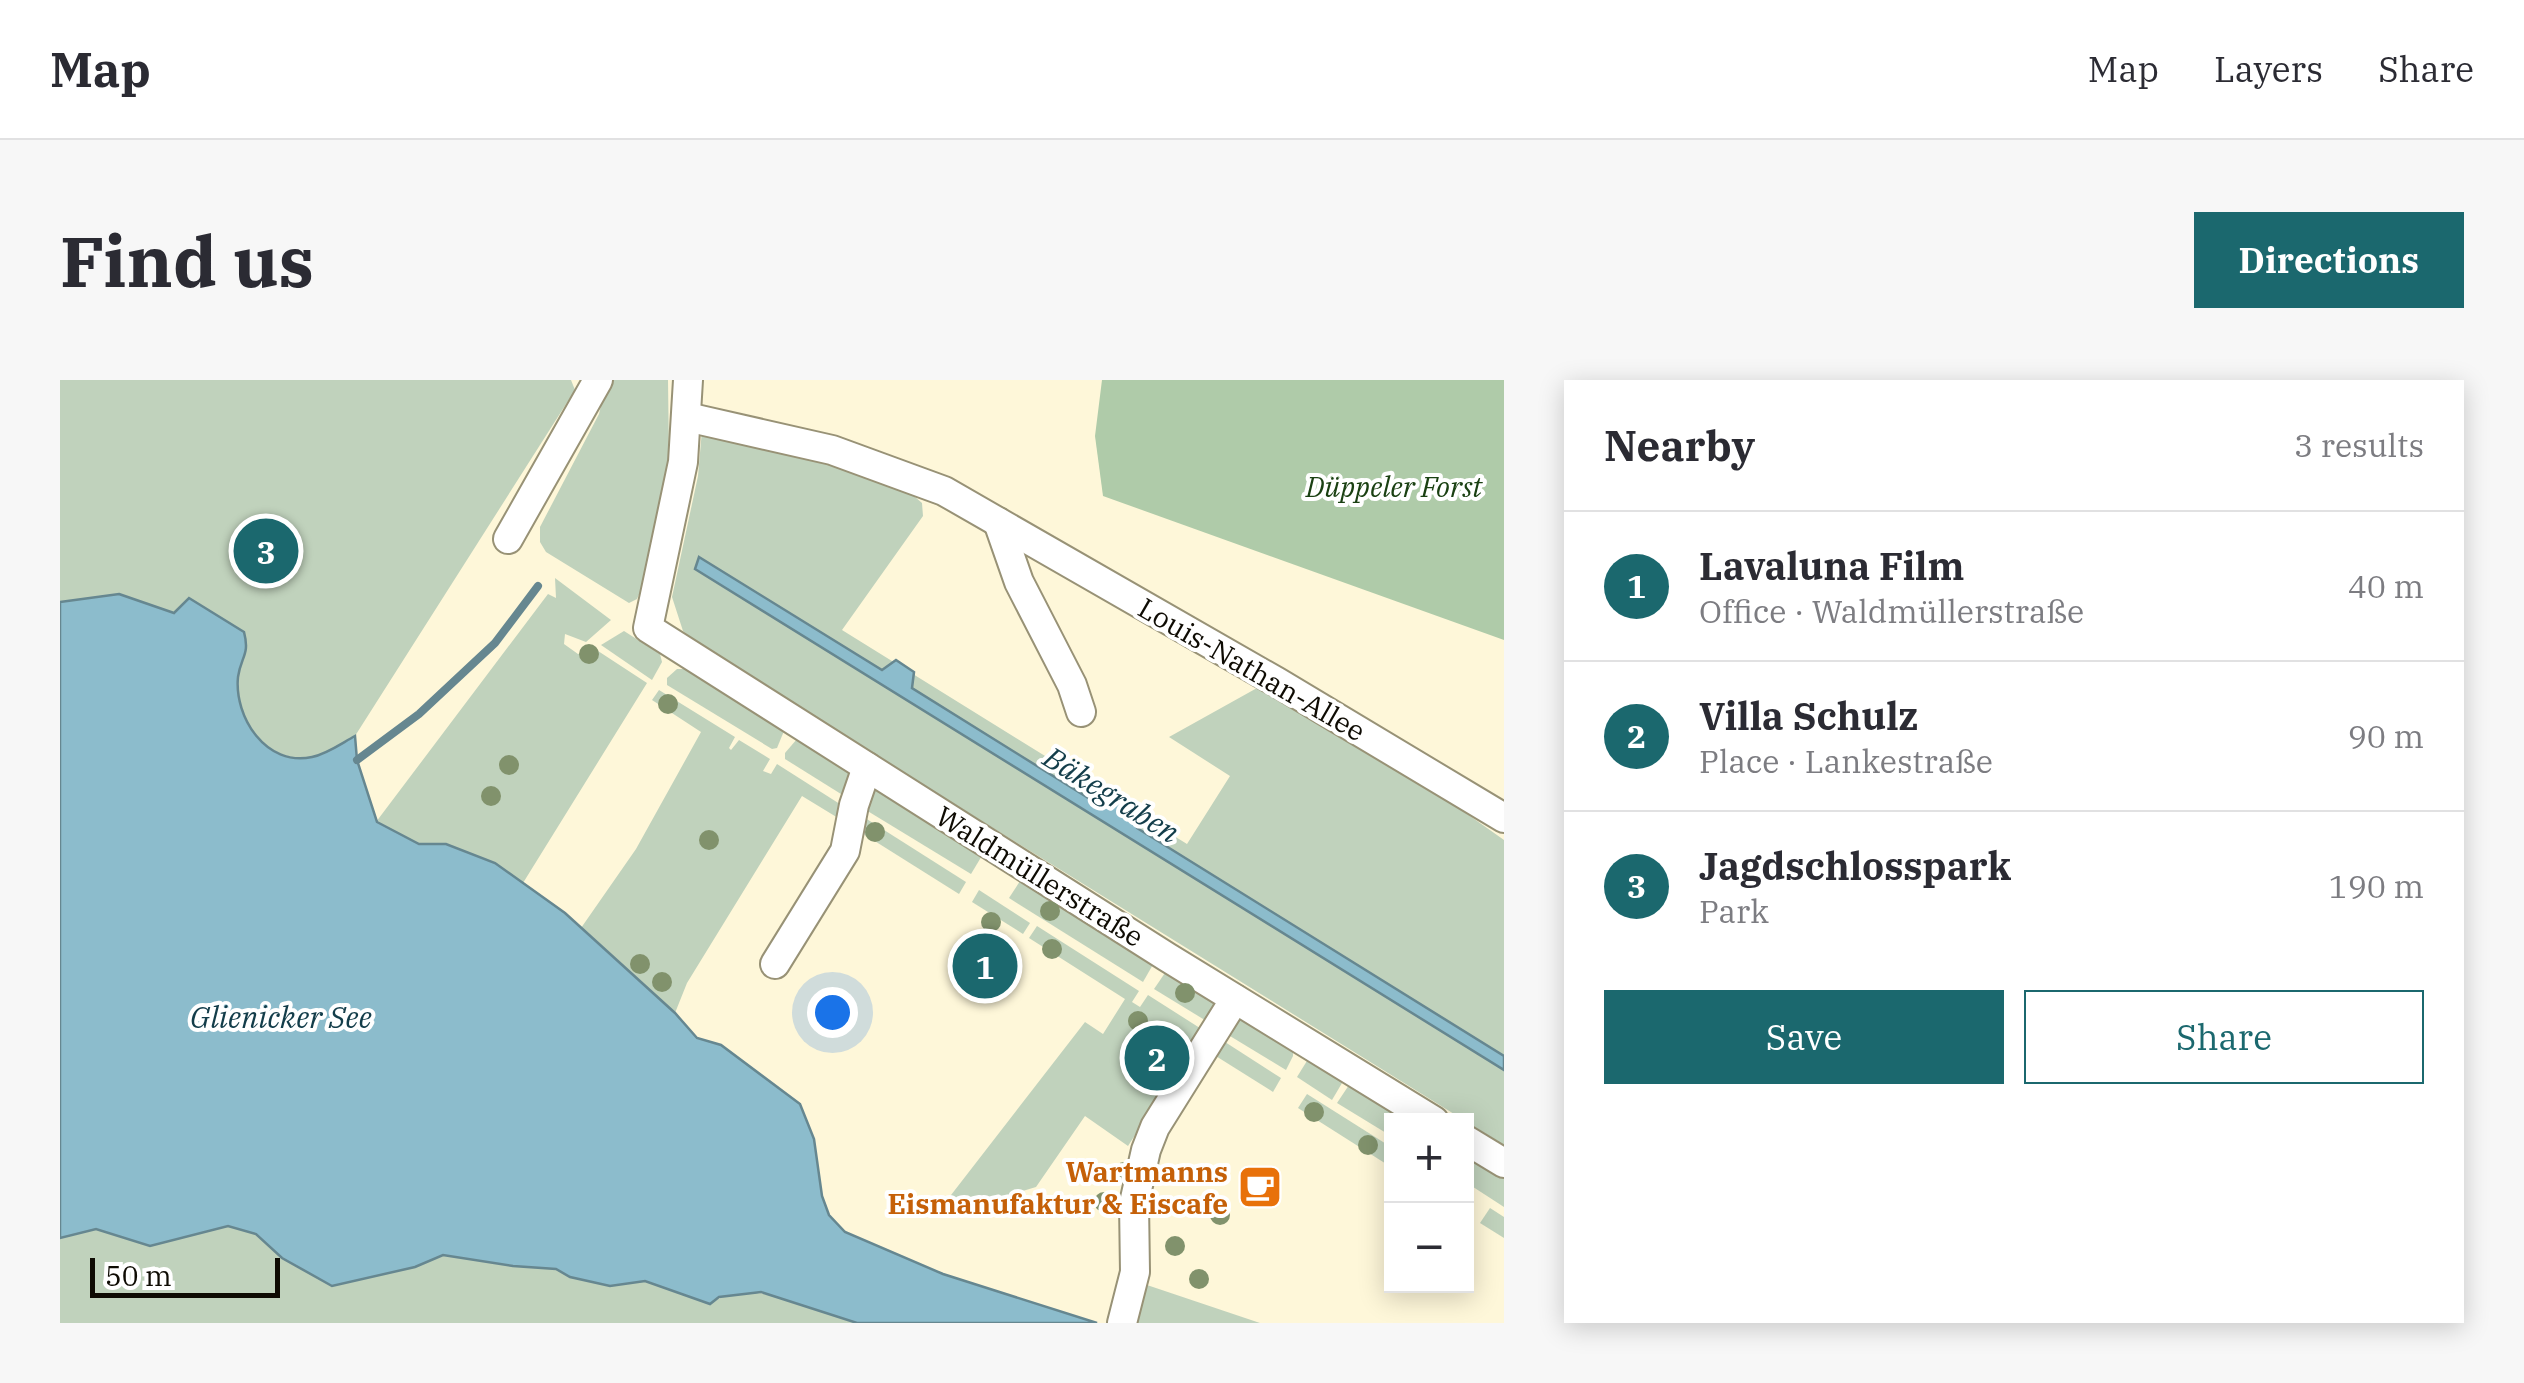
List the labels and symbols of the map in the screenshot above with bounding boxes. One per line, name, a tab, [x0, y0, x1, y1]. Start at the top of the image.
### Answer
park label: Düppeler Forst	[1305, 468, 1483, 505]
pin: 3	[234, 514, 298, 588]
street label: Louis-Nathan-Allee	[1132, 589, 1372, 749]
water label: Bäkegraben	[1036, 736, 1187, 851]
street label: Waldmüllerstraße	[929, 797, 1151, 955]
pin: 1	[952, 928, 1018, 1004]
your location	[807, 987, 858, 1038]
water label: Glienicker See	[190, 997, 372, 1036]
pin: 2	[1124, 1020, 1190, 1096]
place label: Wartmanns Eismanufaktur & Eiscafe	[887, 1153, 1228, 1222]
cafe icon: Wartmanns Eismanufaktur & Eiscafe	[1237, 1164, 1283, 1210]
scale bar	[90, 1253, 280, 1298]

